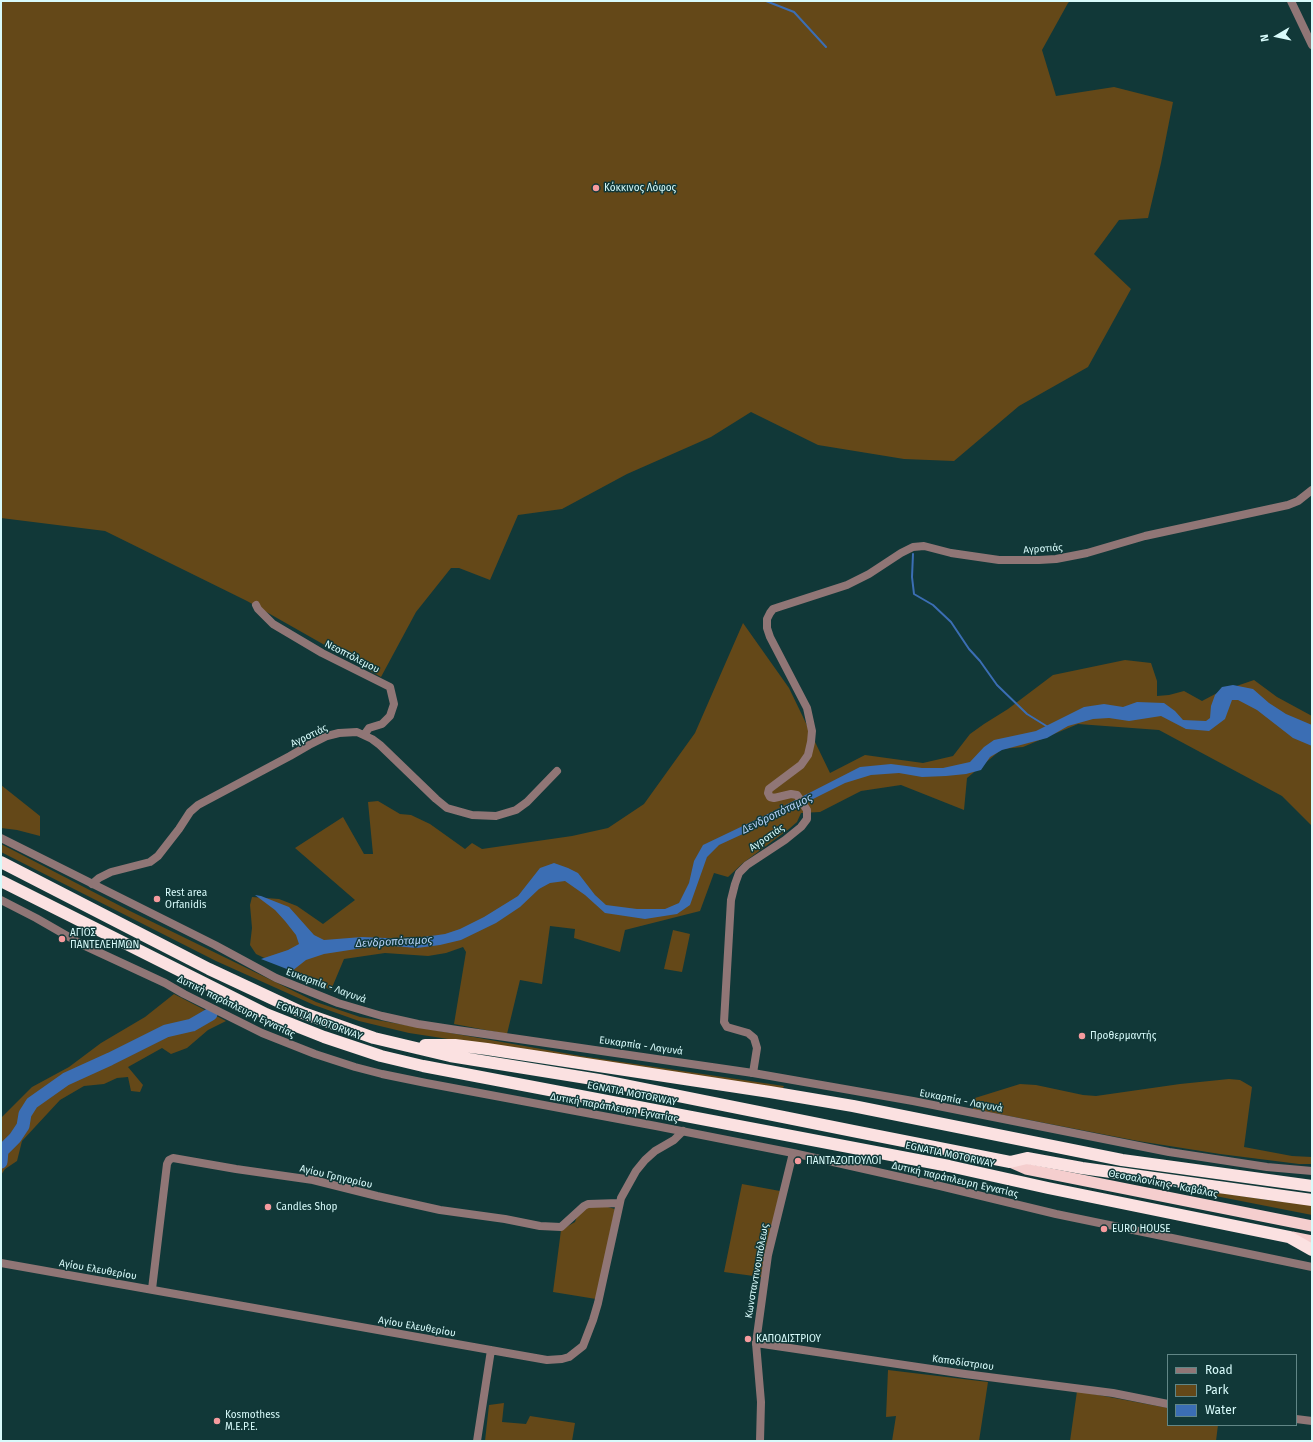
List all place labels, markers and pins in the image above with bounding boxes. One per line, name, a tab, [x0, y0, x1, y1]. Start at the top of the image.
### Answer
place label: Κόκκινος Λόφος	[604, 182, 676, 194]
marker: Κόκκινος Λόφος	[591, 183, 601, 193]
place label: Rest area Orfanidis	[165, 887, 207, 910]
marker: Rest area Orfanidis	[152, 894, 162, 904]
place label: ΑΓΙΟΣ ΠΑΝΤΕΛΕΗΜΩΝ	[70, 927, 139, 950]
marker: ΑΓΙΟΣ ΠΑΝΤΕΛΕΗΜΩΝ	[57, 934, 67, 944]
place label: Προθερμαντής	[1090, 1030, 1156, 1042]
marker: Προθερμαντής	[1077, 1031, 1087, 1041]
place label: ΠΑΝΤΑΖΟΠΟΥΛΟΙ	[806, 1155, 881, 1167]
marker: ΠΑΝΤΑΖΟΠΟΥΛΟΙ	[793, 1156, 803, 1166]
place label: Candles Shop	[276, 1201, 338, 1213]
marker: Candles Shop	[263, 1202, 273, 1212]
place label: EURO HOUSE	[1112, 1223, 1171, 1235]
marker: EURO HOUSE	[1099, 1224, 1109, 1234]
place label: ΚΑΠΟΔΙΣΤΡΙΟΥ	[756, 1333, 821, 1345]
marker: ΚΑΠΟΔΙΣΤΡΙΟΥ	[743, 1334, 753, 1344]
place label: Kosmothess M.E.P.E.	[225, 1409, 280, 1432]
marker: Kosmothess M.E.P.E.	[212, 1416, 222, 1426]

